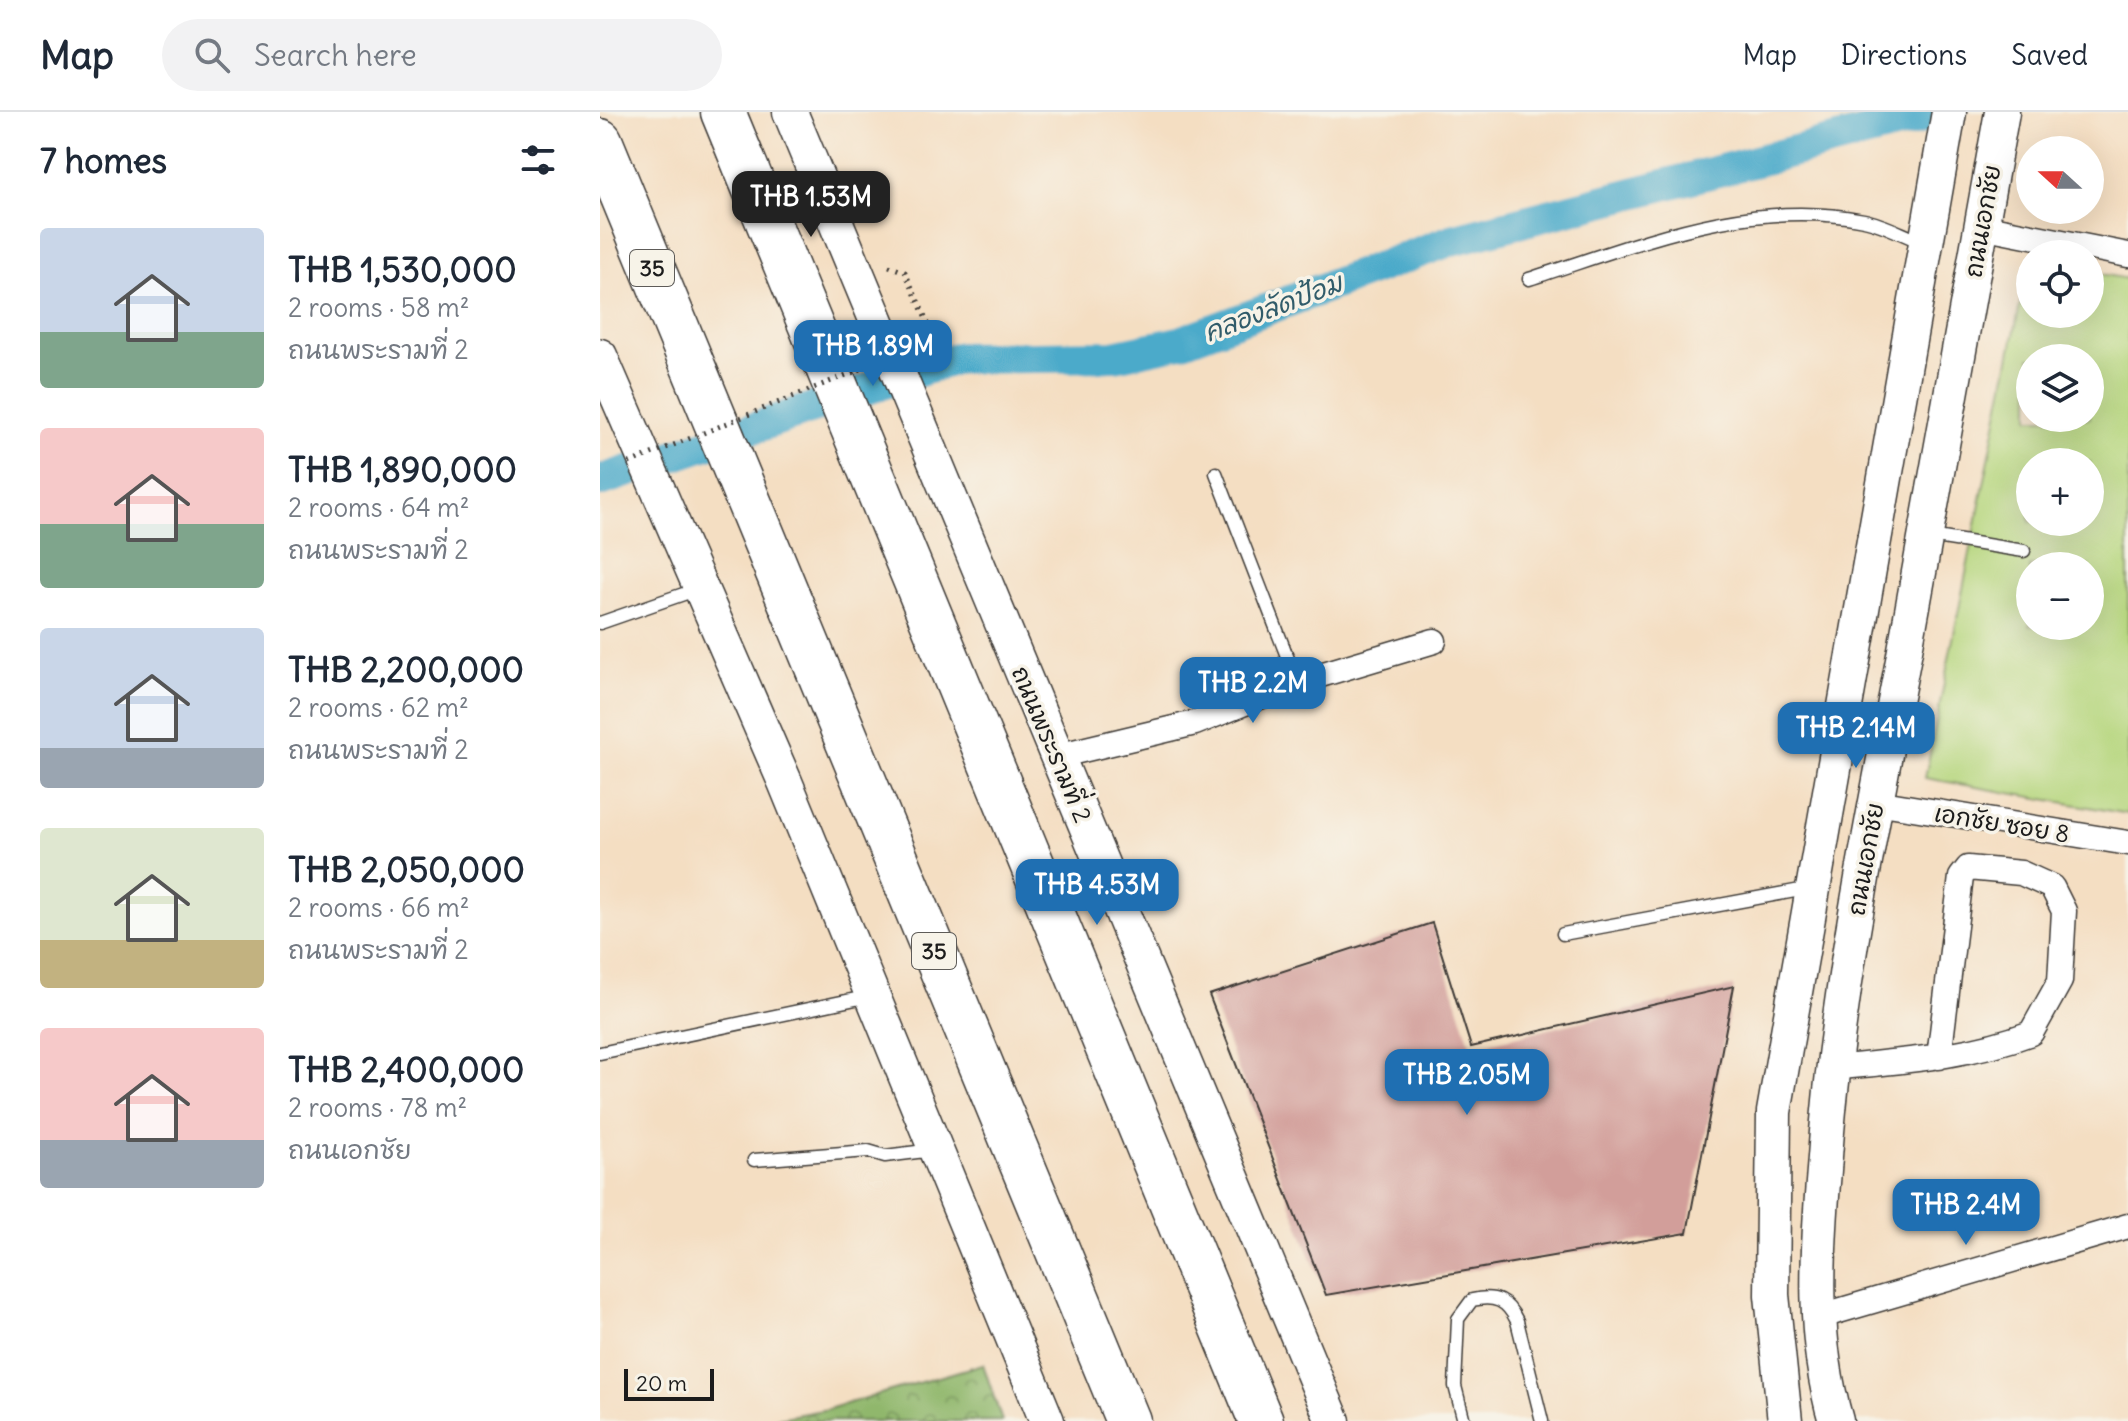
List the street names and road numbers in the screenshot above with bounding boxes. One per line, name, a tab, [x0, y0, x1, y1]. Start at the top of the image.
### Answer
street label: ถนนเอกชัย	[1957, 162, 2007, 280]
road number: 35	[630, 250, 674, 286]
street label: ถนนพระรามที่ 2	[1006, 659, 1104, 827]
street label: เอกชัย ซอย 8	[1932, 798, 2072, 848]
street label: ถนนเอกชัย	[1840, 800, 1890, 918]
road number: 35	[912, 933, 956, 969]

